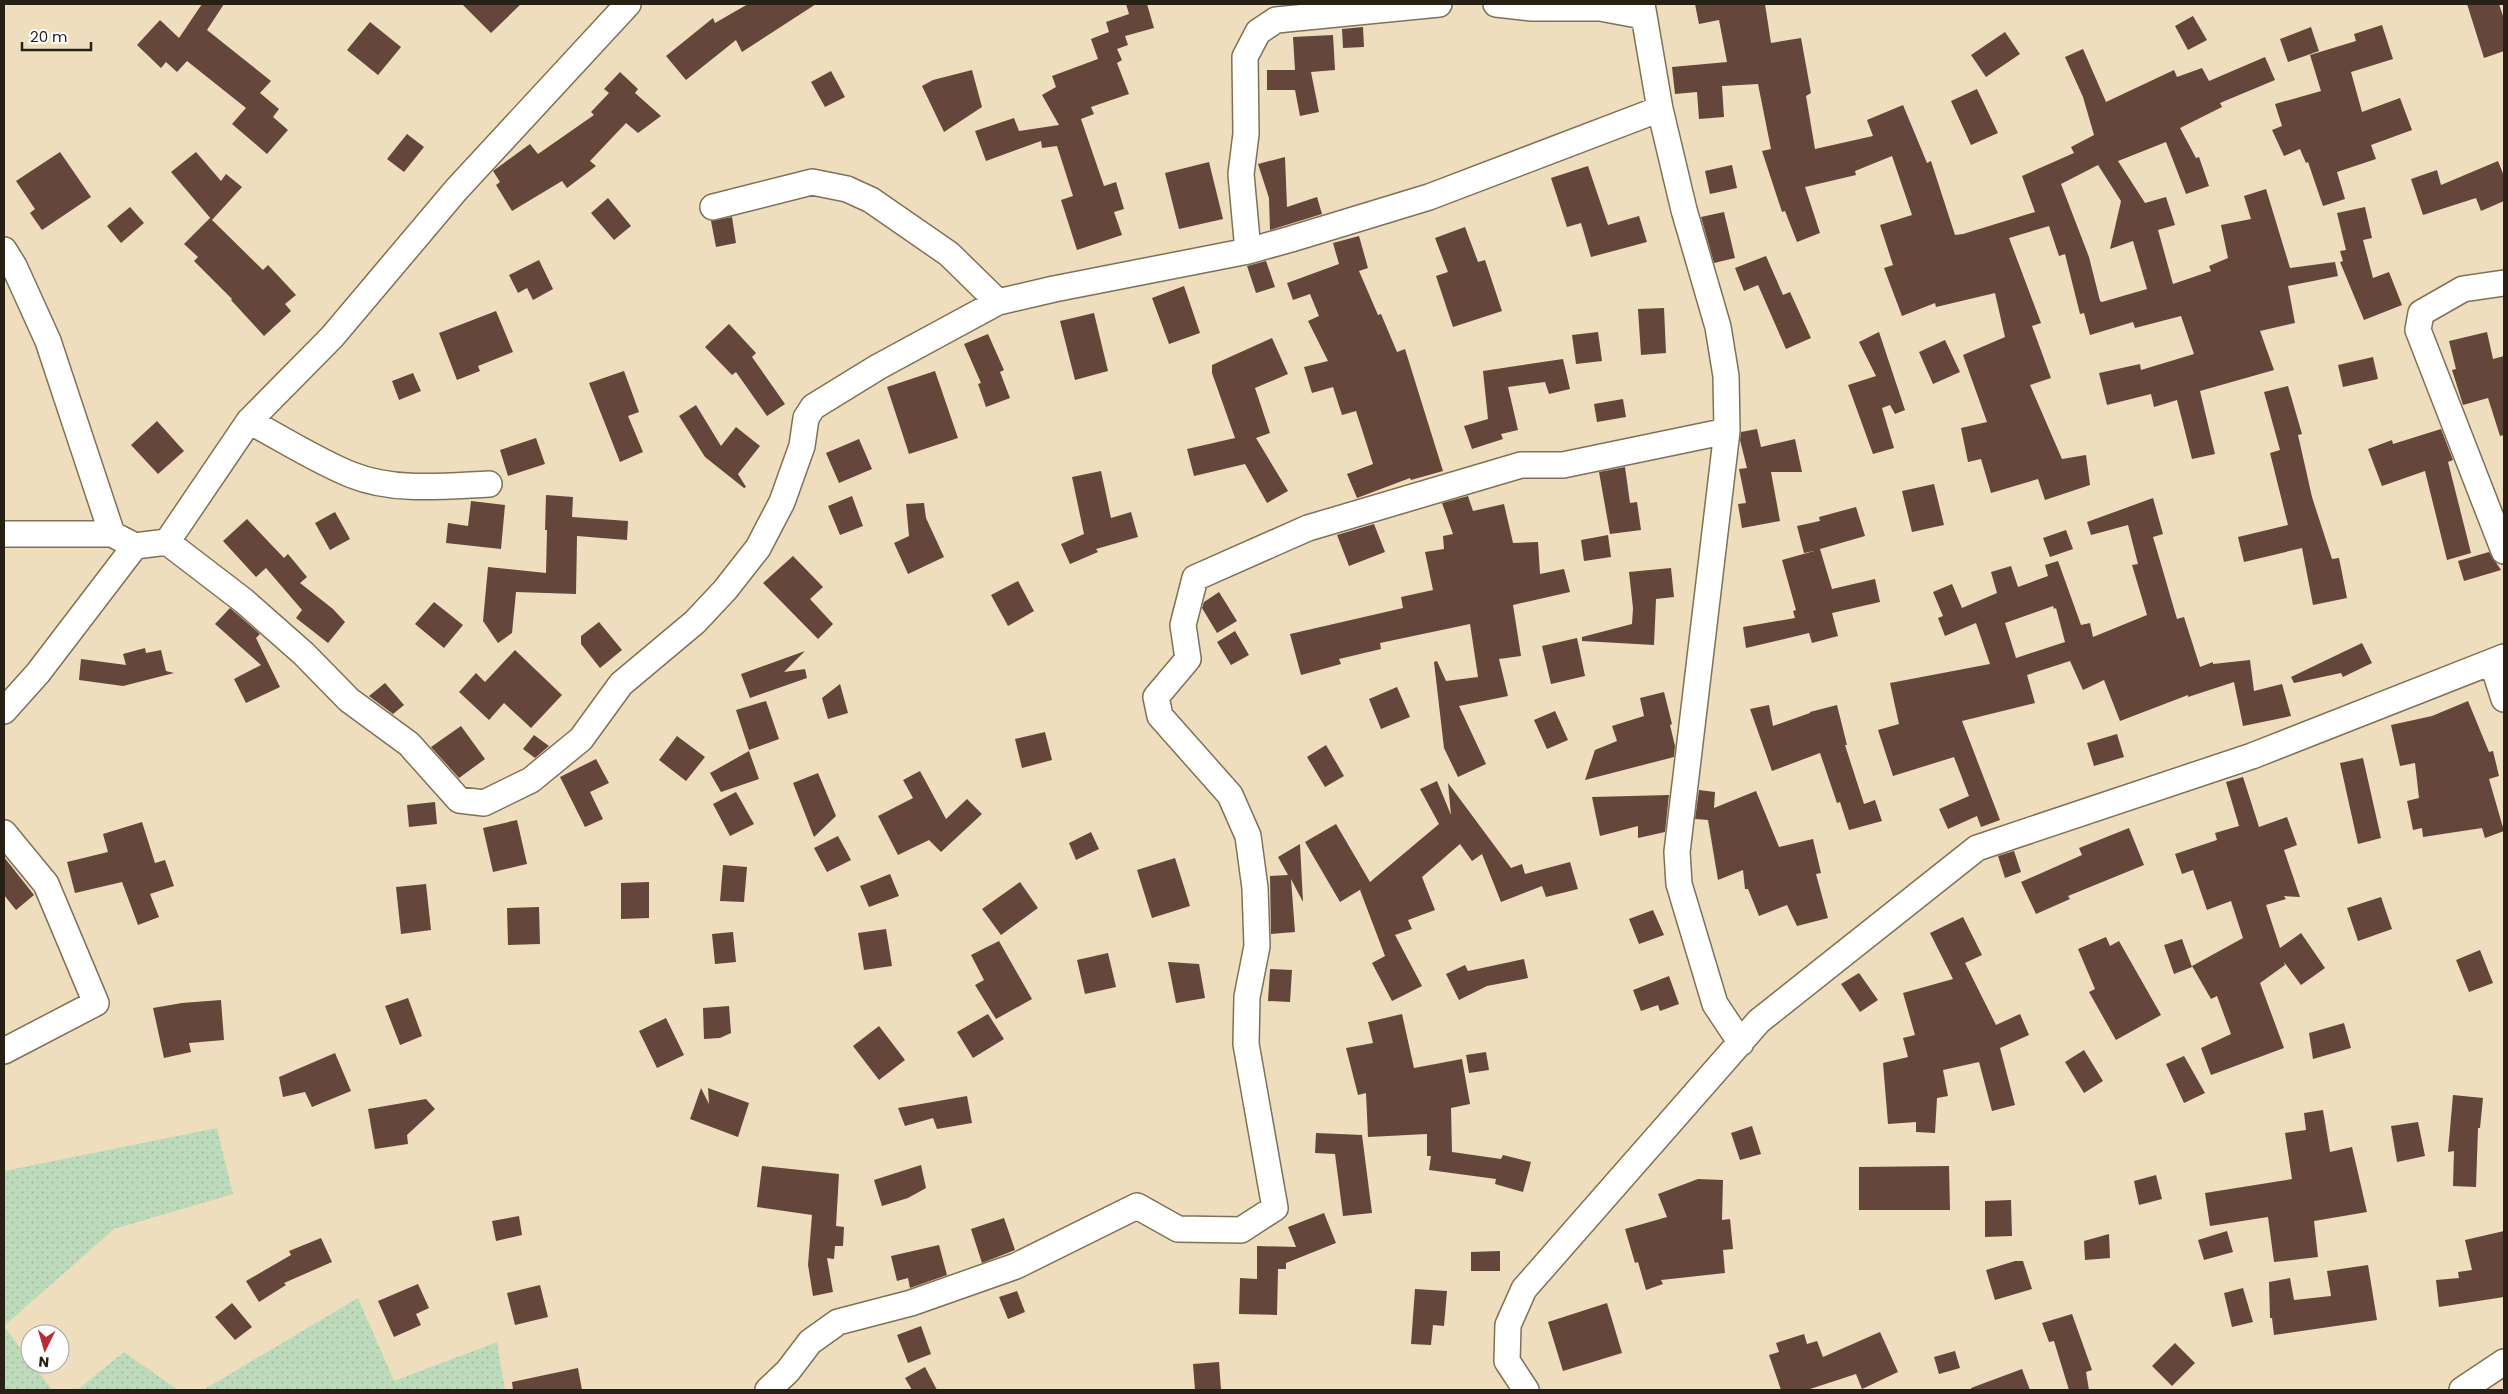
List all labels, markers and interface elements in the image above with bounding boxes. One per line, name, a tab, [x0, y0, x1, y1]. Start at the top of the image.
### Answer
scale bar	[22, 20, 91, 52]
text: 20 m	[30, 26, 68, 47]
north arrow	[20, 1324, 70, 1374]
text: N	[38, 1352, 50, 1372]

